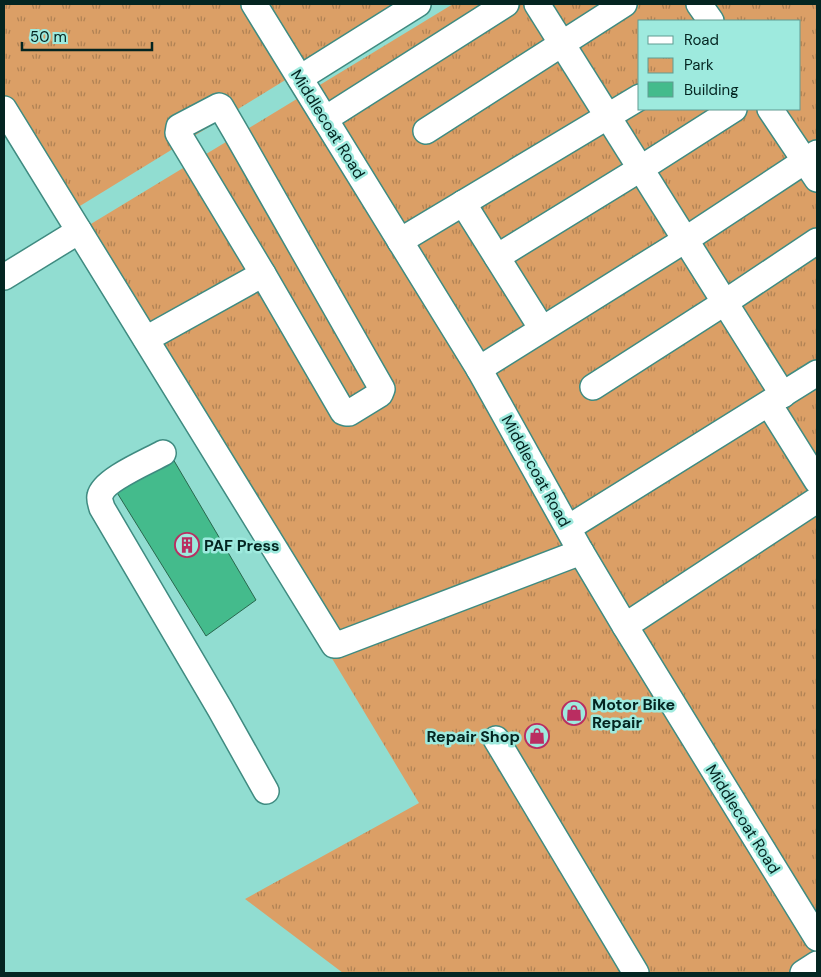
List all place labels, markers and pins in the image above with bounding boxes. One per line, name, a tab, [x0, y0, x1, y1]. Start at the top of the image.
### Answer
building icon: PAF Press	[174, 532, 200, 558]
place label: PAF Press	[204, 535, 280, 556]
place label: Motor Bike Repair	[592, 694, 675, 733]
shop icon: Motor Bike Repair	[561, 700, 587, 726]
shop icon: Repair Shop	[524, 723, 550, 749]
place label: Repair Shop	[426, 726, 520, 747]

